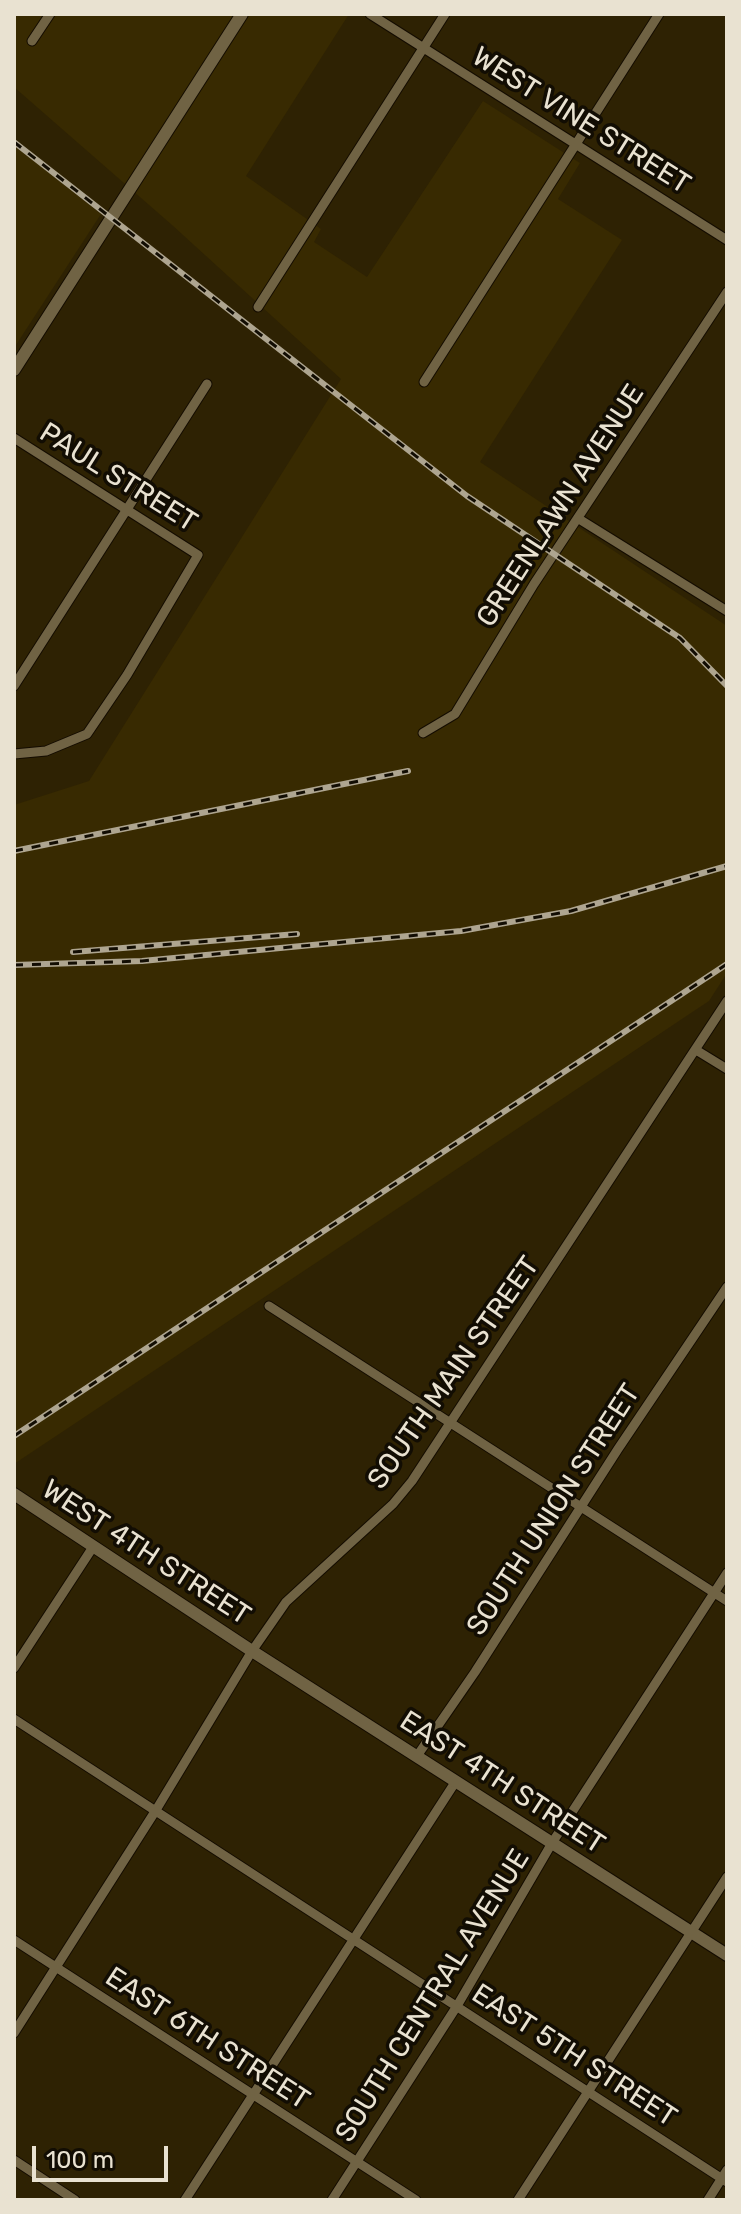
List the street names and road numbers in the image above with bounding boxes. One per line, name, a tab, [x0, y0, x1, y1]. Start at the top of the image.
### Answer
street label: WEST VINE STREET	[466, 40, 696, 202]
street label: GREENLAWN AVENUE	[470, 379, 652, 633]
street label: PAUL STREET	[33, 416, 203, 540]
street label: SOUTH MAIN STREET	[361, 1250, 547, 1496]
street label: SOUTH UNION STREET	[460, 1378, 648, 1642]
street label: WEST 4TH STREET	[36, 1473, 256, 1633]
street label: EAST 4TH STREET	[393, 1704, 611, 1862]
street label: SOUTH CENTRAL AVENUE	[329, 1843, 537, 2149]
street label: EAST 6TH STREET	[99, 1961, 315, 2117]
street label: EAST 5TH STREET	[465, 1977, 683, 2135]

